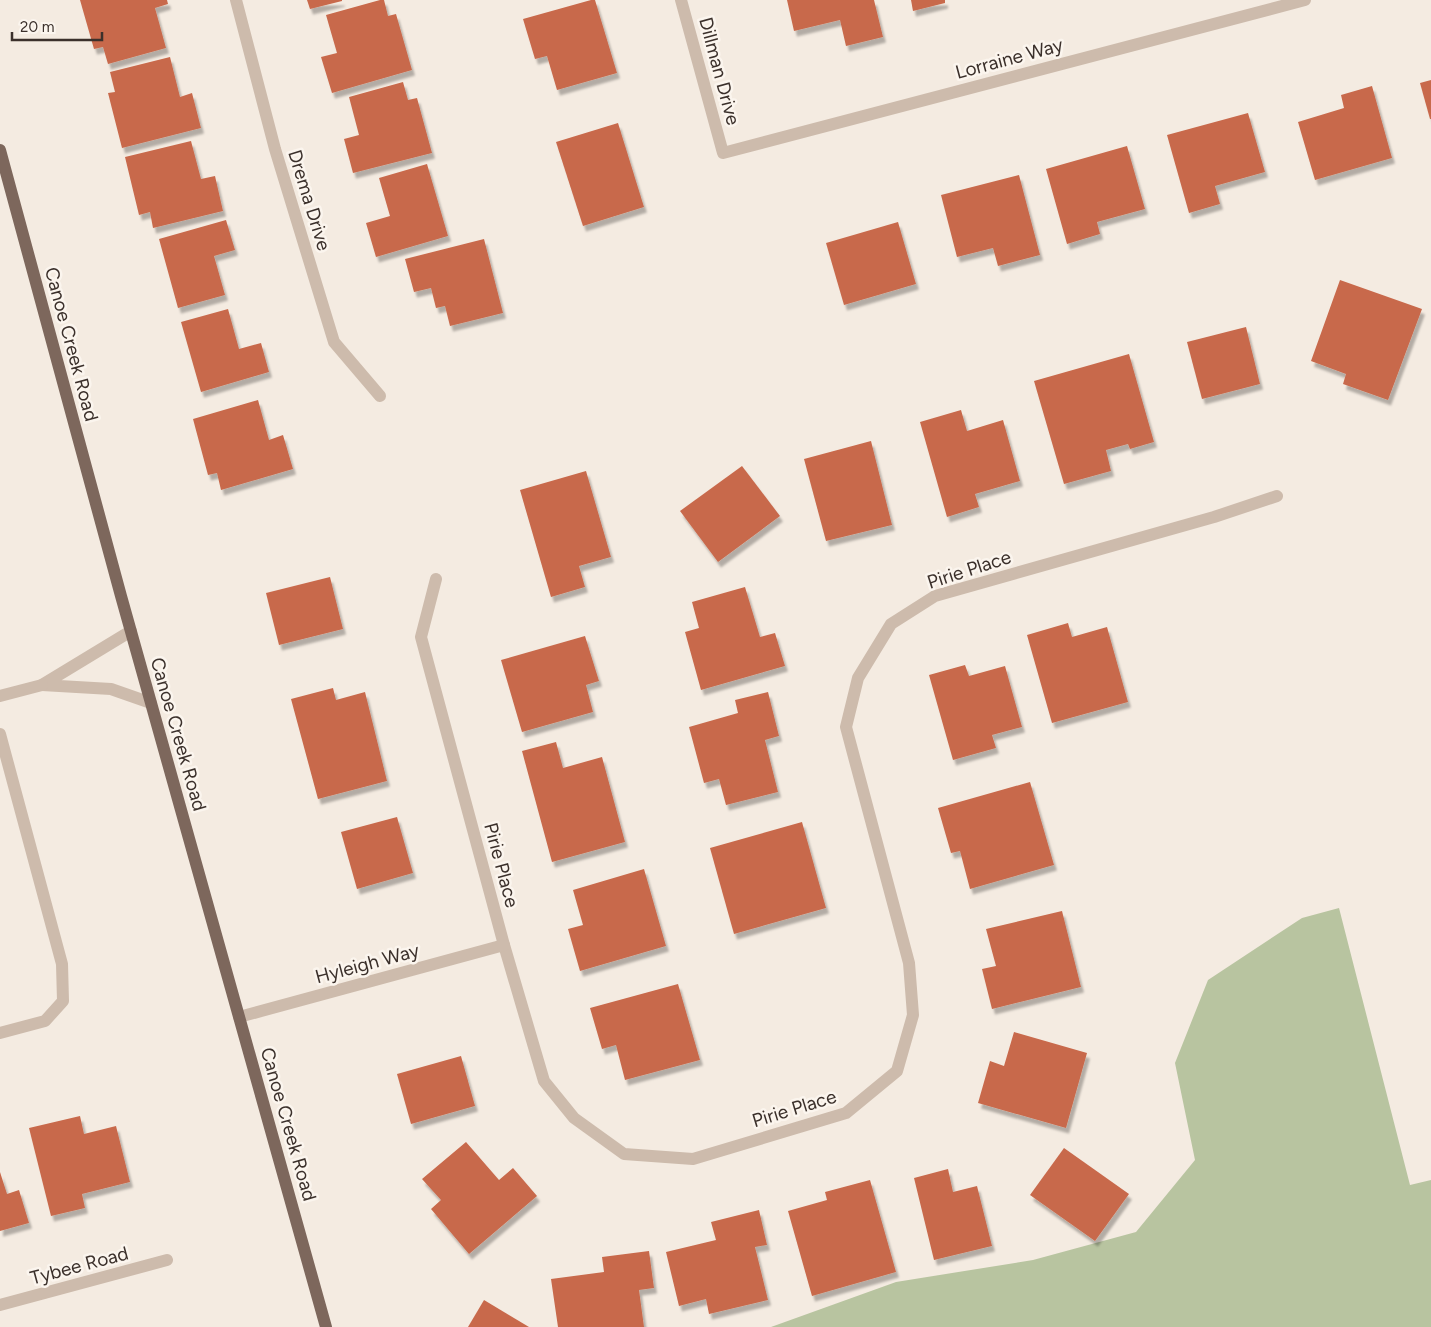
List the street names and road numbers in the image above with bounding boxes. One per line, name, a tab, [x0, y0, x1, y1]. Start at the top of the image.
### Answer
street label: Dillman Drive	[694, 15, 745, 128]
street label: Lorraine Way	[953, 33, 1065, 84]
street label: Drema Drive	[283, 147, 336, 253]
street label: Canoe Creek Road	[40, 265, 103, 424]
street label: Pirie Place	[924, 545, 1014, 594]
street label: Canoe Creek Road	[146, 655, 211, 814]
street label: Pirie Place	[479, 820, 524, 910]
street label: Hyleigh Way	[313, 939, 422, 988]
street label: Canoe Creek Road	[256, 1045, 321, 1204]
street label: Pirie Place	[749, 1085, 839, 1132]
street label: Tybee Road	[28, 1241, 131, 1290]

